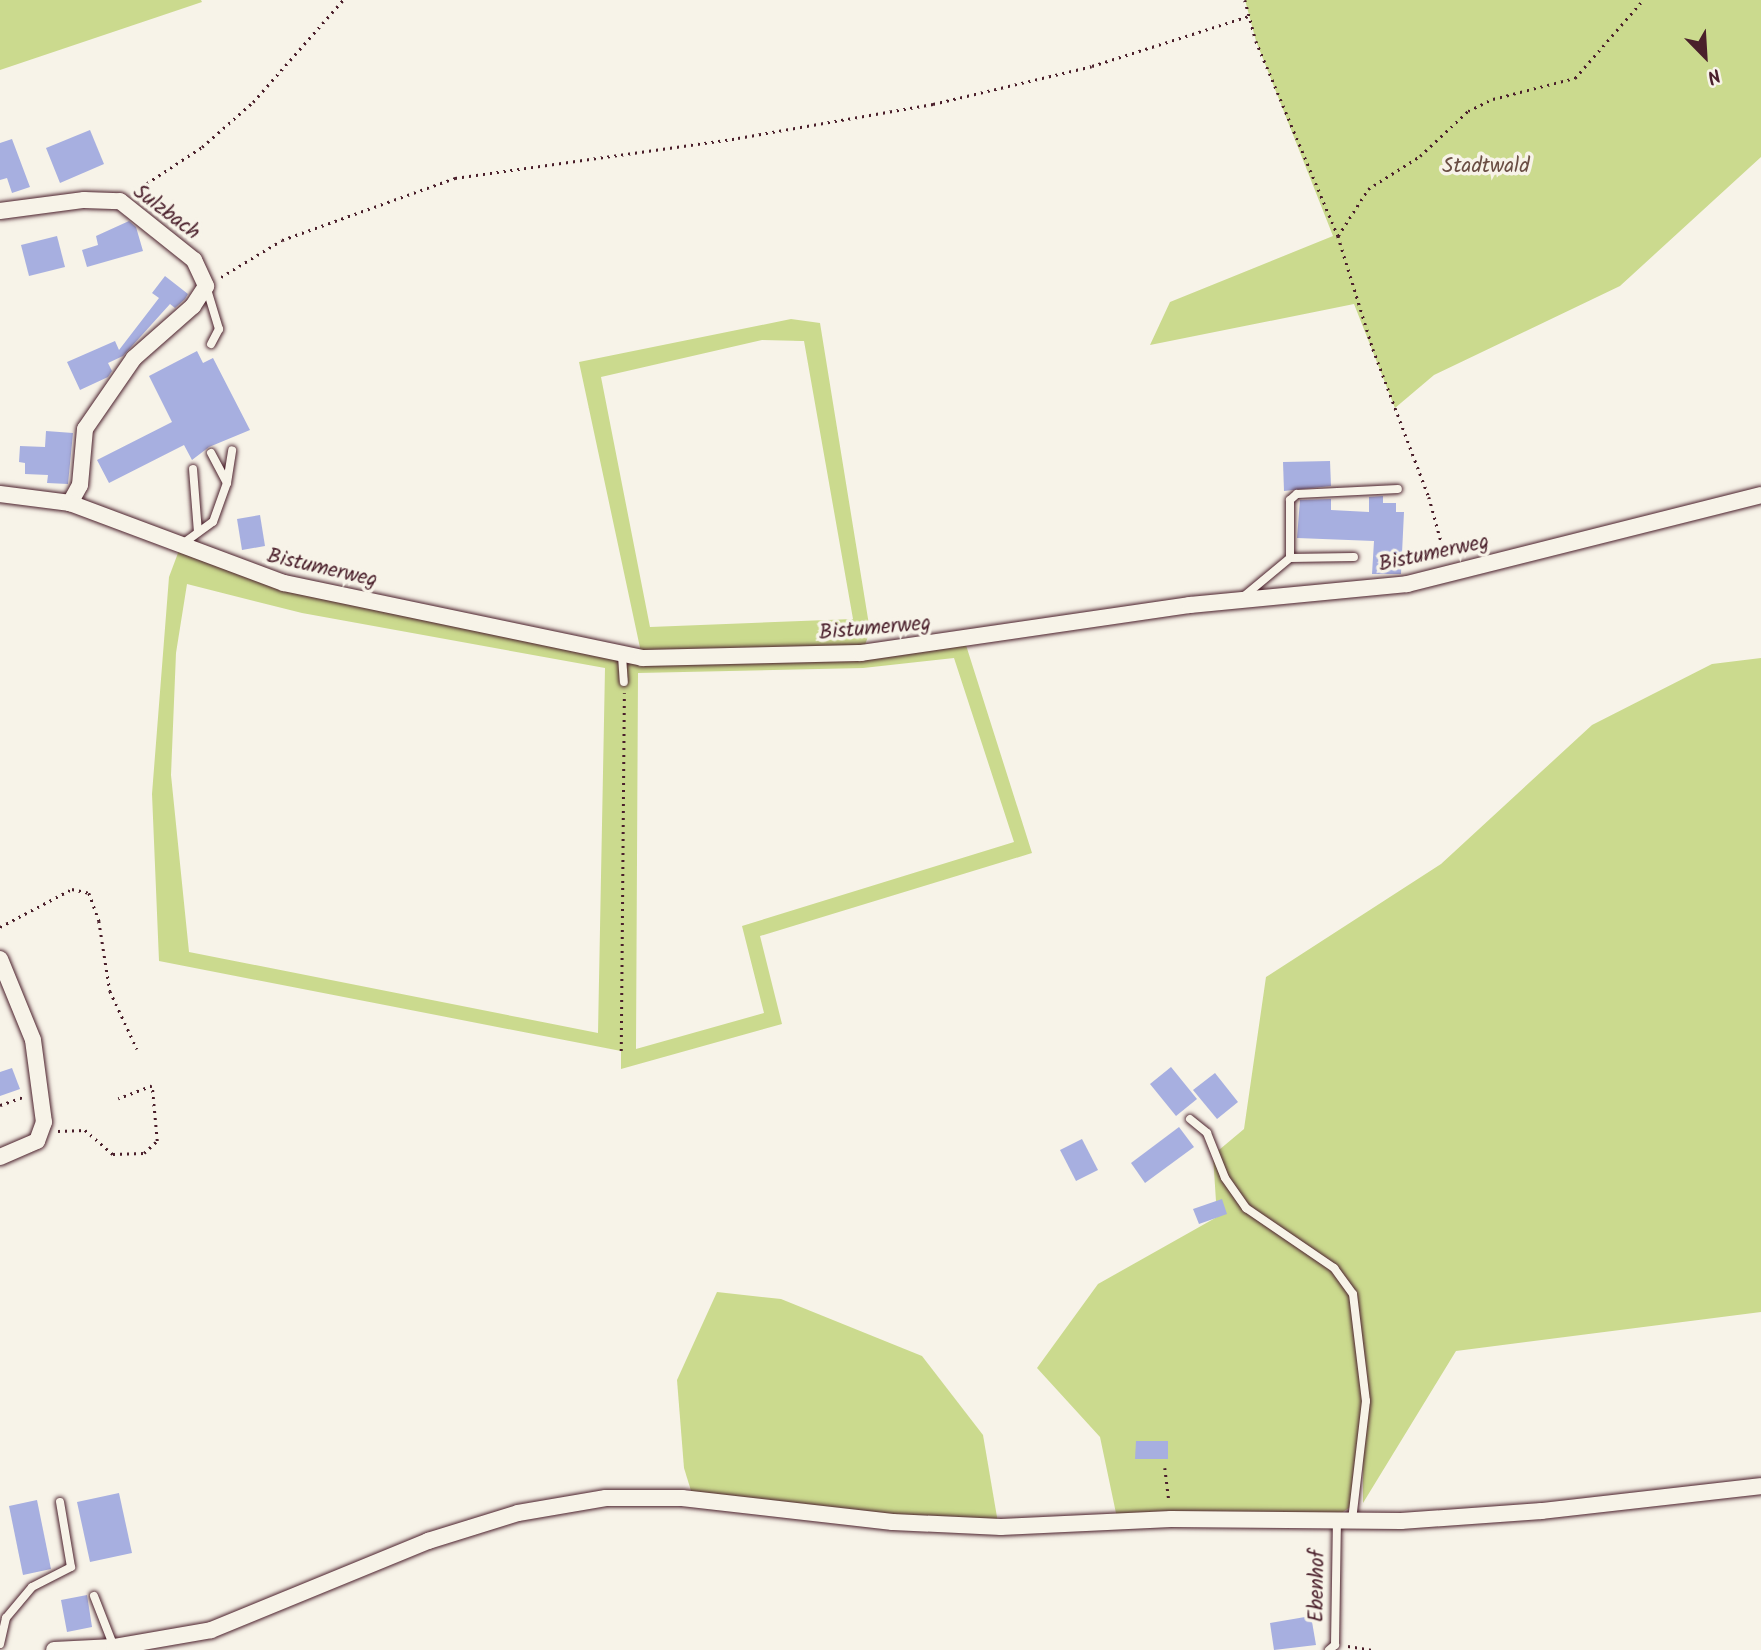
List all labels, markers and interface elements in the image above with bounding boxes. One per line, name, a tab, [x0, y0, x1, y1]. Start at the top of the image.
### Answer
north arrow	[1670, 21, 1740, 91]
text: N	[1702, 59, 1725, 91]
park label: Stadtwald	[1442, 154, 1530, 180]
street label: Sulzbach	[128, 180, 204, 246]
street label: Bistumerweg	[1376, 530, 1492, 578]
street label: Bistumerweg	[264, 544, 380, 594]
street label: Bistumerweg	[818, 612, 932, 646]
street label: Ebenhof	[1305, 1549, 1331, 1623]

